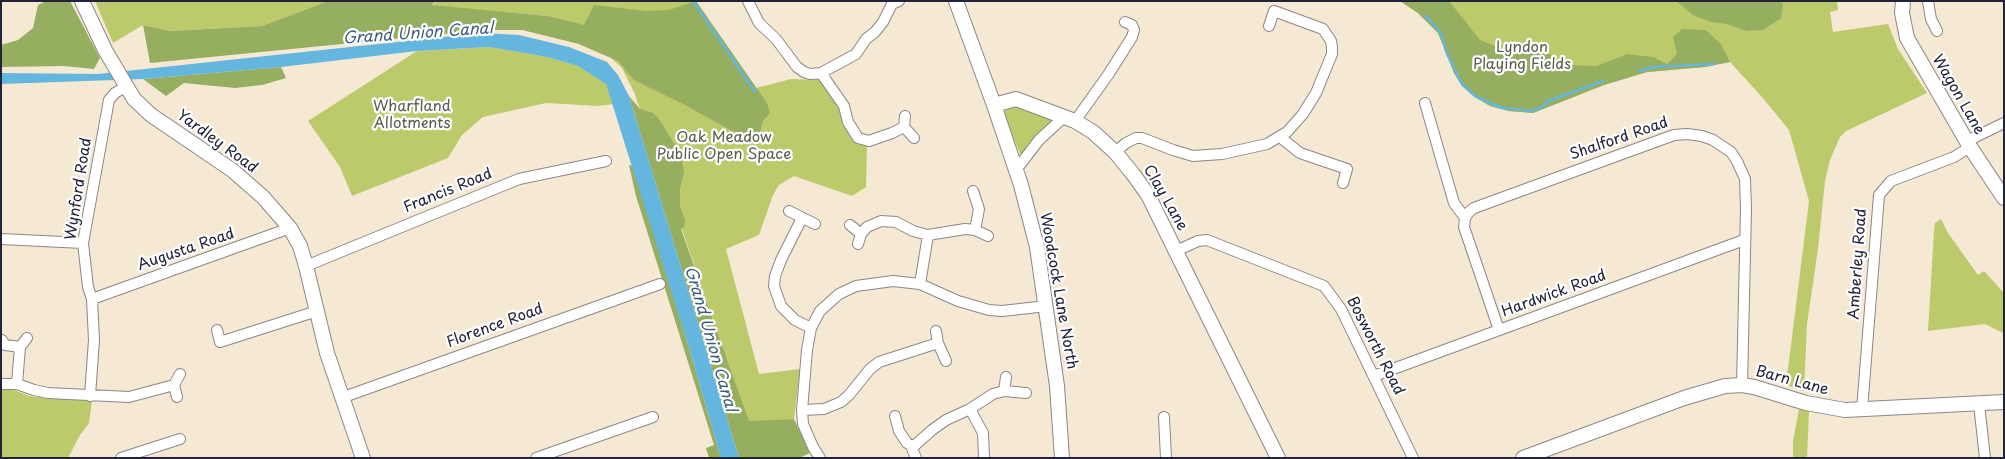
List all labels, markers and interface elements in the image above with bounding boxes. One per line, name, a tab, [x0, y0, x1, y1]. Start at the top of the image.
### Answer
water label: Grand Union Canal	[342, 19, 494, 49]
park label: Lyndon Playing Fields	[1473, 39, 1571, 74]
street label: Wagon Lane	[1928, 52, 1988, 138]
park label: Wharfland Allotments	[373, 98, 451, 133]
street label: Yardley Road	[173, 107, 261, 177]
street label: Shalford Road	[1567, 114, 1671, 164]
park label: Oak Meadow Public Open Space	[657, 129, 791, 164]
street label: Wynford Road	[62, 137, 96, 241]
street label: Clay Lane	[1139, 162, 1191, 234]
street label: Francis Road	[401, 165, 495, 217]
street label: Amberley Road	[1845, 208, 1871, 320]
street label: Woodcock Lane North	[1035, 211, 1081, 371]
street label: Augusta Road	[135, 225, 237, 275]
water label: Grand Union Canal	[680, 264, 740, 414]
street label: Hardwick Road	[1499, 267, 1609, 321]
street label: Bosworth Road	[1342, 294, 1408, 398]
street label: Florence Road	[444, 300, 546, 352]
street label: Barn Lane	[1753, 363, 1831, 399]

